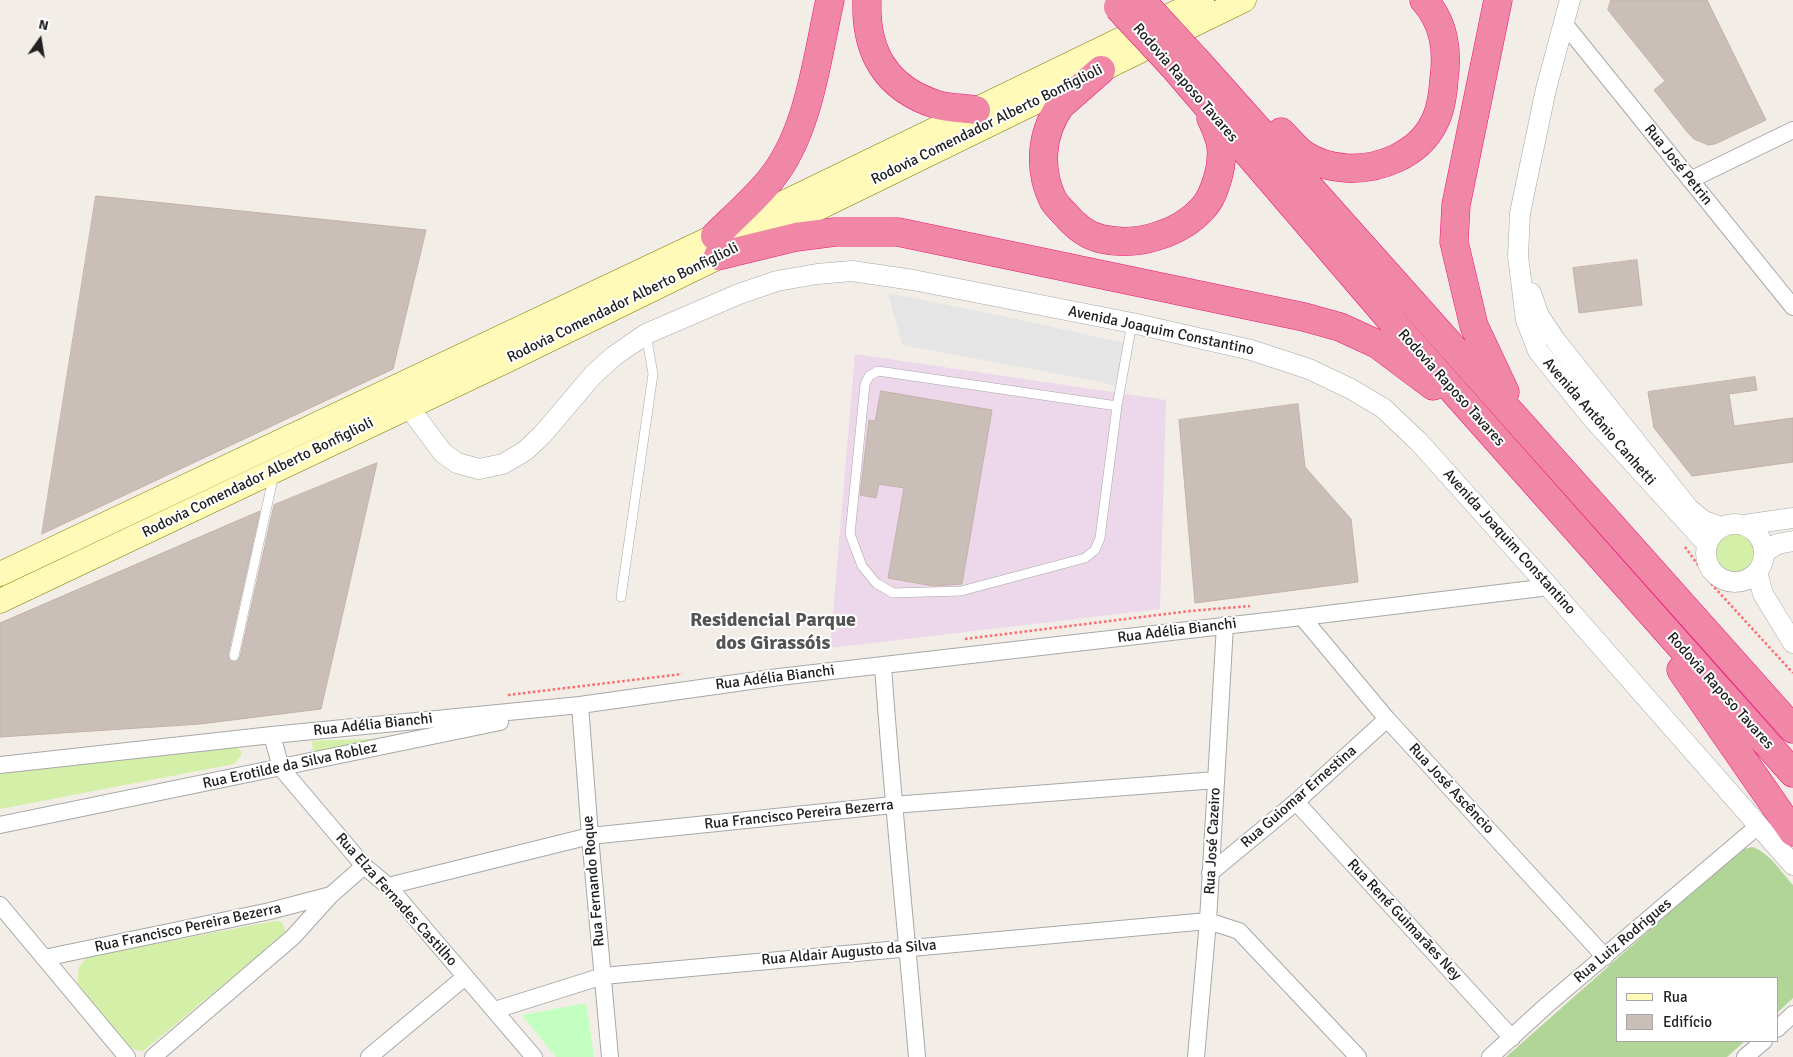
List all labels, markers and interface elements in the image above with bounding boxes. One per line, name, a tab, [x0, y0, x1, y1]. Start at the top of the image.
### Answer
north arrow	[15, 15, 65, 65]
text: N	[37, 16, 50, 34]
street label: Rodovia Raposo Tavares	[1129, 20, 1241, 146]
street label: Rodovia Comendador Alberto Bonfiglioli	[868, 61, 1106, 189]
street label: Rua José Petrin	[1640, 121, 1716, 209]
street label: Rodovia Comendador Alberto Bonfiglioli	[504, 239, 742, 367]
street label: Avenida Joaquim Constantino	[1066, 302, 1256, 360]
street label: Rodovia Raposo Tavares	[1394, 326, 1508, 450]
street label: Avenida Antônio Canhetti	[1539, 355, 1659, 489]
street label: Rodovia Comendador Alberto Bonfiglioli	[139, 414, 377, 542]
street label: Avenida Joaquim Constantino	[1439, 466, 1579, 618]
district label: Residencial Parque dos Girassóis	[690, 609, 856, 656]
street label: Rua Adélia Bianchi	[1116, 615, 1238, 647]
street label: Rodovia Raposo Tavares	[1663, 629, 1777, 753]
street label: Rua Adélia Bianchi	[714, 662, 836, 694]
street label: Rua Adélia Bianchi	[312, 710, 434, 740]
street label: Rua Erotilde da Silva Roblez	[201, 739, 379, 793]
street label: Rua José Ascêncio	[1404, 740, 1498, 838]
street label: Rua Guiomar Ernestina	[1238, 742, 1360, 852]
street label: Rua José Cazeiro	[1201, 787, 1225, 895]
street label: Rua Francisco Pereira Bezerra	[703, 796, 895, 834]
street label: Rua Fernando Roque	[579, 815, 609, 947]
street label: Rua Elza Fernades Castilho	[331, 830, 461, 970]
street label: Rua René Guimarães Ney	[1343, 856, 1465, 984]
street label: Rua Luiz Rodrigues	[1570, 895, 1676, 987]
street label: Rua Francisco Pereira Bezerra	[93, 899, 283, 957]
street label: Rua Aldair Augusto da Silva	[761, 936, 937, 970]
legend	[1616, 977, 1778, 1042]
text: Rua	[1663, 988, 1688, 1006]
text: Edifício	[1663, 1013, 1712, 1031]

